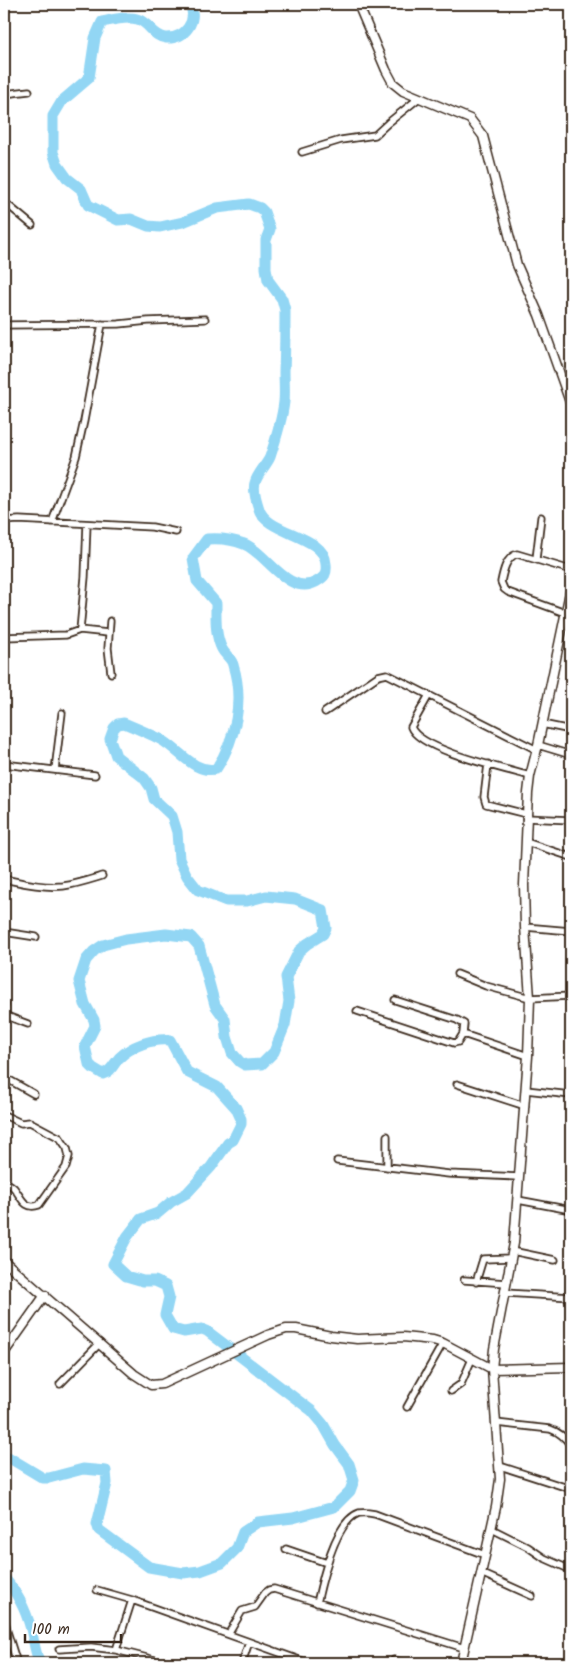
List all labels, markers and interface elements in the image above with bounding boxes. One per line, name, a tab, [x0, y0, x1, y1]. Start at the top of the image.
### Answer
scale bar	[25, 1612, 121, 1644]
text: 100 m	[32, 1618, 70, 1642]

